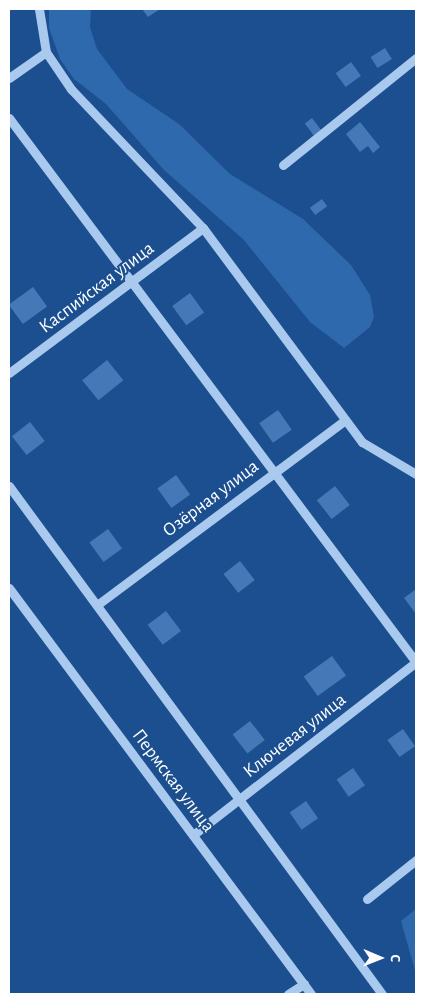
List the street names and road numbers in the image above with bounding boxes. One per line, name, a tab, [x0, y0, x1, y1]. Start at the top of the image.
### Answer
street label: Каспийская улица	[35, 237, 159, 339]
street label: Озёрная улица	[158, 455, 264, 543]
street label: Ключевая улица	[239, 689, 351, 783]
street label: Пермская улица	[127, 725, 219, 837]

